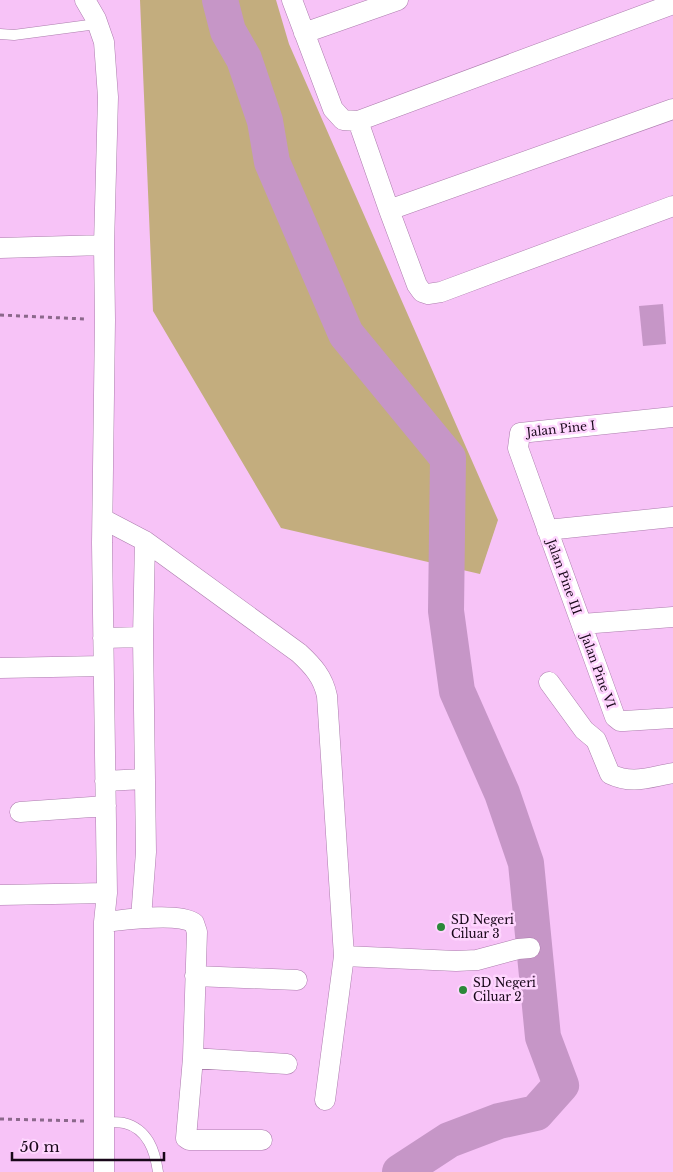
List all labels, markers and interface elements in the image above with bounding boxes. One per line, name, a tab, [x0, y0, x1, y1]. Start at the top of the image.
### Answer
street label: Jalan Pine I	[524, 417, 596, 440]
street label: Jalan Pine III	[543, 535, 585, 617]
street label: Jalan Pine VI	[577, 630, 619, 710]
place label: SD Negeri Ciluar 3	[451, 912, 514, 941]
marker: SD Negeri Ciluar 3	[435, 921, 447, 933]
place label: SD Negeri Ciluar 2	[473, 975, 536, 1004]
marker: SD Negeri Ciluar 2	[457, 984, 469, 996]
scale bar	[12, 1130, 165, 1162]
text: 50 m	[20, 1137, 60, 1156]

